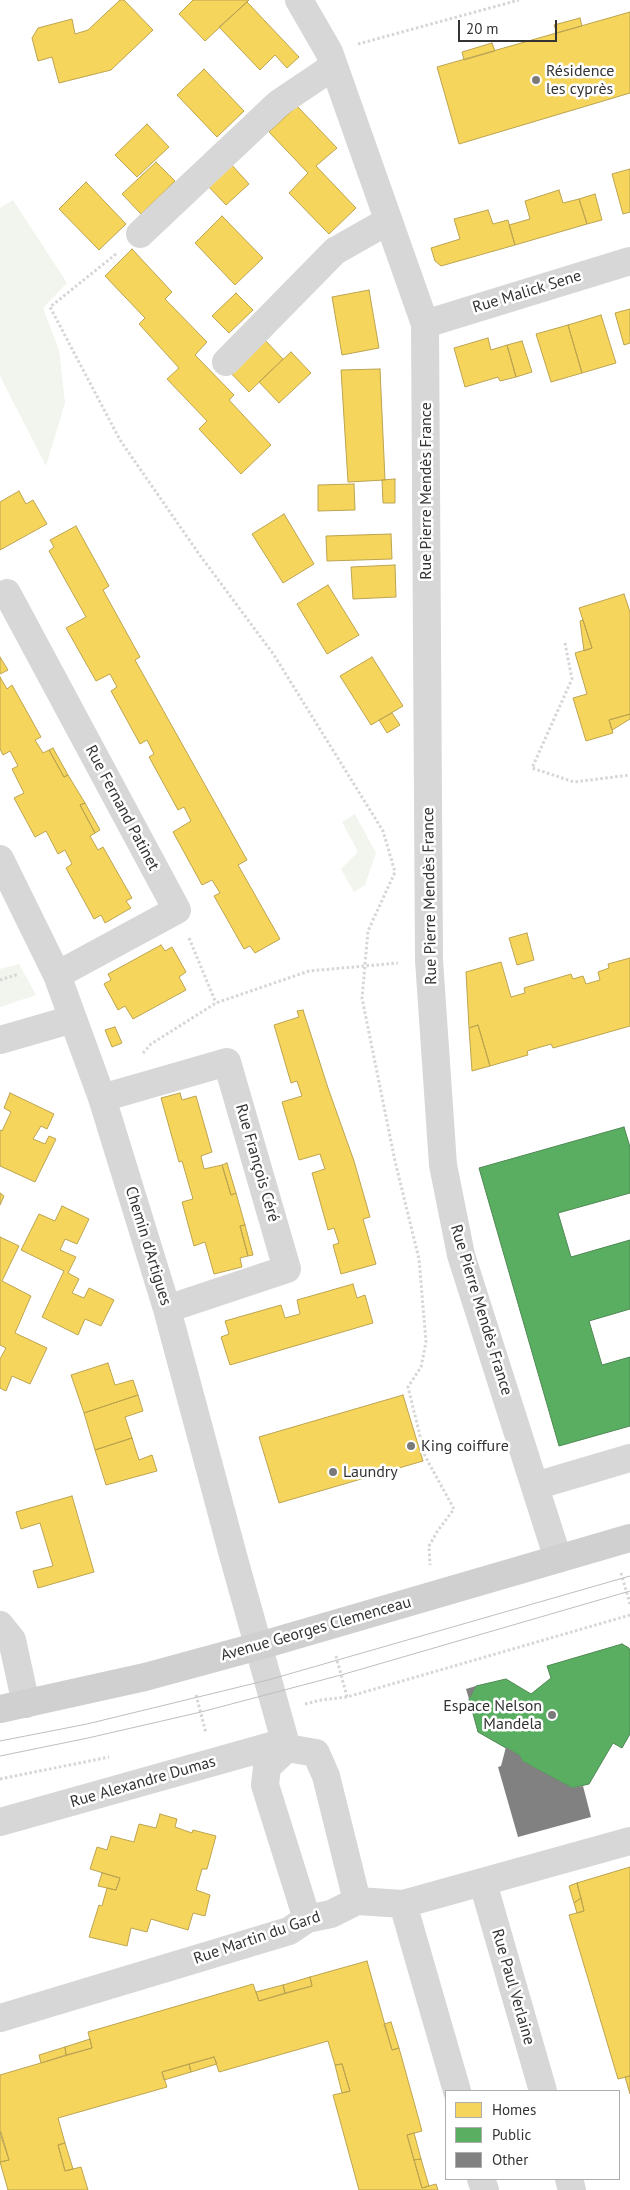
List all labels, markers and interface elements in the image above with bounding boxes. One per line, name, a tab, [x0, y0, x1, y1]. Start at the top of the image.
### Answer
scale bar	[460, 10, 559, 42]
text: 20 m	[466, 19, 499, 38]
place label: Résidence les cyprès	[546, 61, 614, 99]
marker: Résidence les cyprès	[530, 74, 542, 86]
street label: Rue Malick Sene	[470, 266, 584, 318]
street label: Rue Pierre Mendès France	[416, 402, 436, 580]
street label: Rue Fernand Patinet	[81, 742, 163, 874]
street label: Rue Pierre Mendès France	[419, 807, 441, 985]
street label: Rue François Céré	[231, 1102, 283, 1224]
street label: Chemin d'Artigues	[121, 1184, 175, 1308]
street label: Rue Pierre Mendès France	[446, 1222, 516, 1398]
place label: King coiffure	[421, 1436, 509, 1456]
marker: King coiffure	[405, 1440, 417, 1452]
place label: Laundry	[343, 1462, 398, 1482]
marker: Laundry	[327, 1466, 339, 1478]
street label: Avenue Georges Clemenceau	[219, 1593, 413, 1665]
place label: Espace Nelson Mandela	[443, 1696, 542, 1734]
marker: Espace Nelson Mandela	[546, 1709, 558, 1721]
street label: Rue Alexandre Dumas	[68, 1752, 218, 1812]
street label: Rue Martin du Gard	[191, 1907, 323, 1969]
street label: Rue Paul Verlaine	[487, 1927, 539, 2047]
legend	[445, 2090, 620, 2180]
text: Homes	[492, 2100, 536, 2119]
text: Public	[492, 2125, 531, 2144]
text: Other	[492, 2150, 528, 2169]

